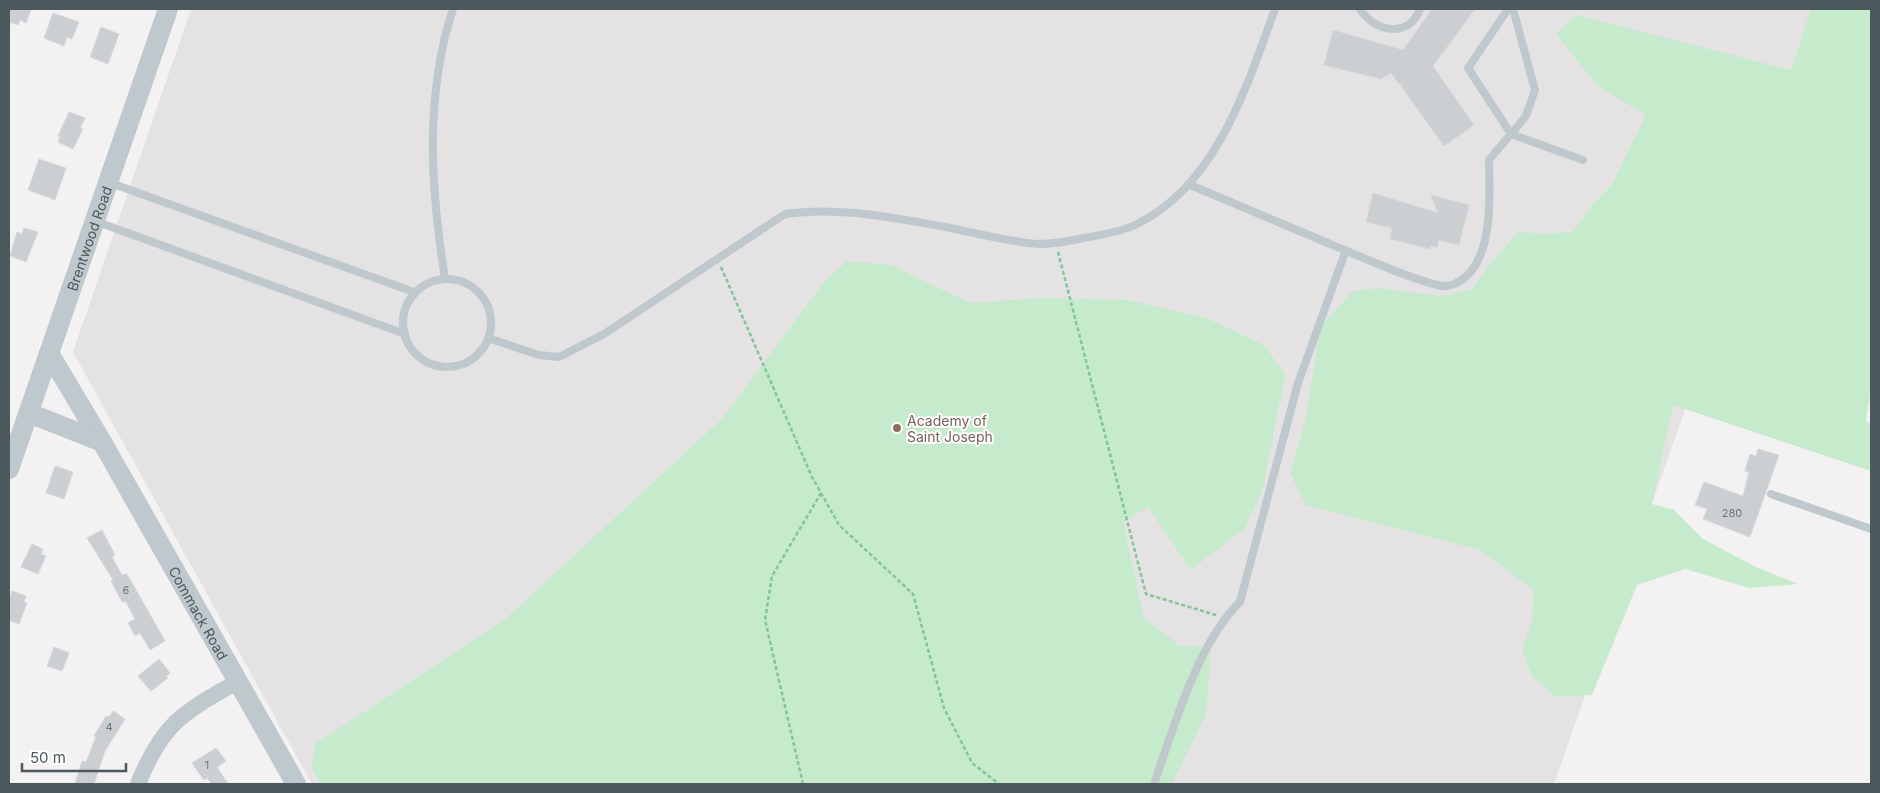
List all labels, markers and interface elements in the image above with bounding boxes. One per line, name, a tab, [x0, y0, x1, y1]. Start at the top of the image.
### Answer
street label: Brentwood Road	[63, 184, 115, 293]
place label: Academy of Saint Joseph	[907, 412, 993, 445]
marker: Academy of Saint Joseph	[891, 422, 903, 434]
house number: 280	[1722, 506, 1742, 520]
street label: Commack Road	[166, 563, 232, 662]
house number: 6	[123, 583, 130, 597]
house number: 4	[105, 720, 113, 734]
scale bar	[22, 740, 126, 772]
text: 50 m	[30, 748, 66, 767]
house number: 1	[205, 758, 209, 772]

